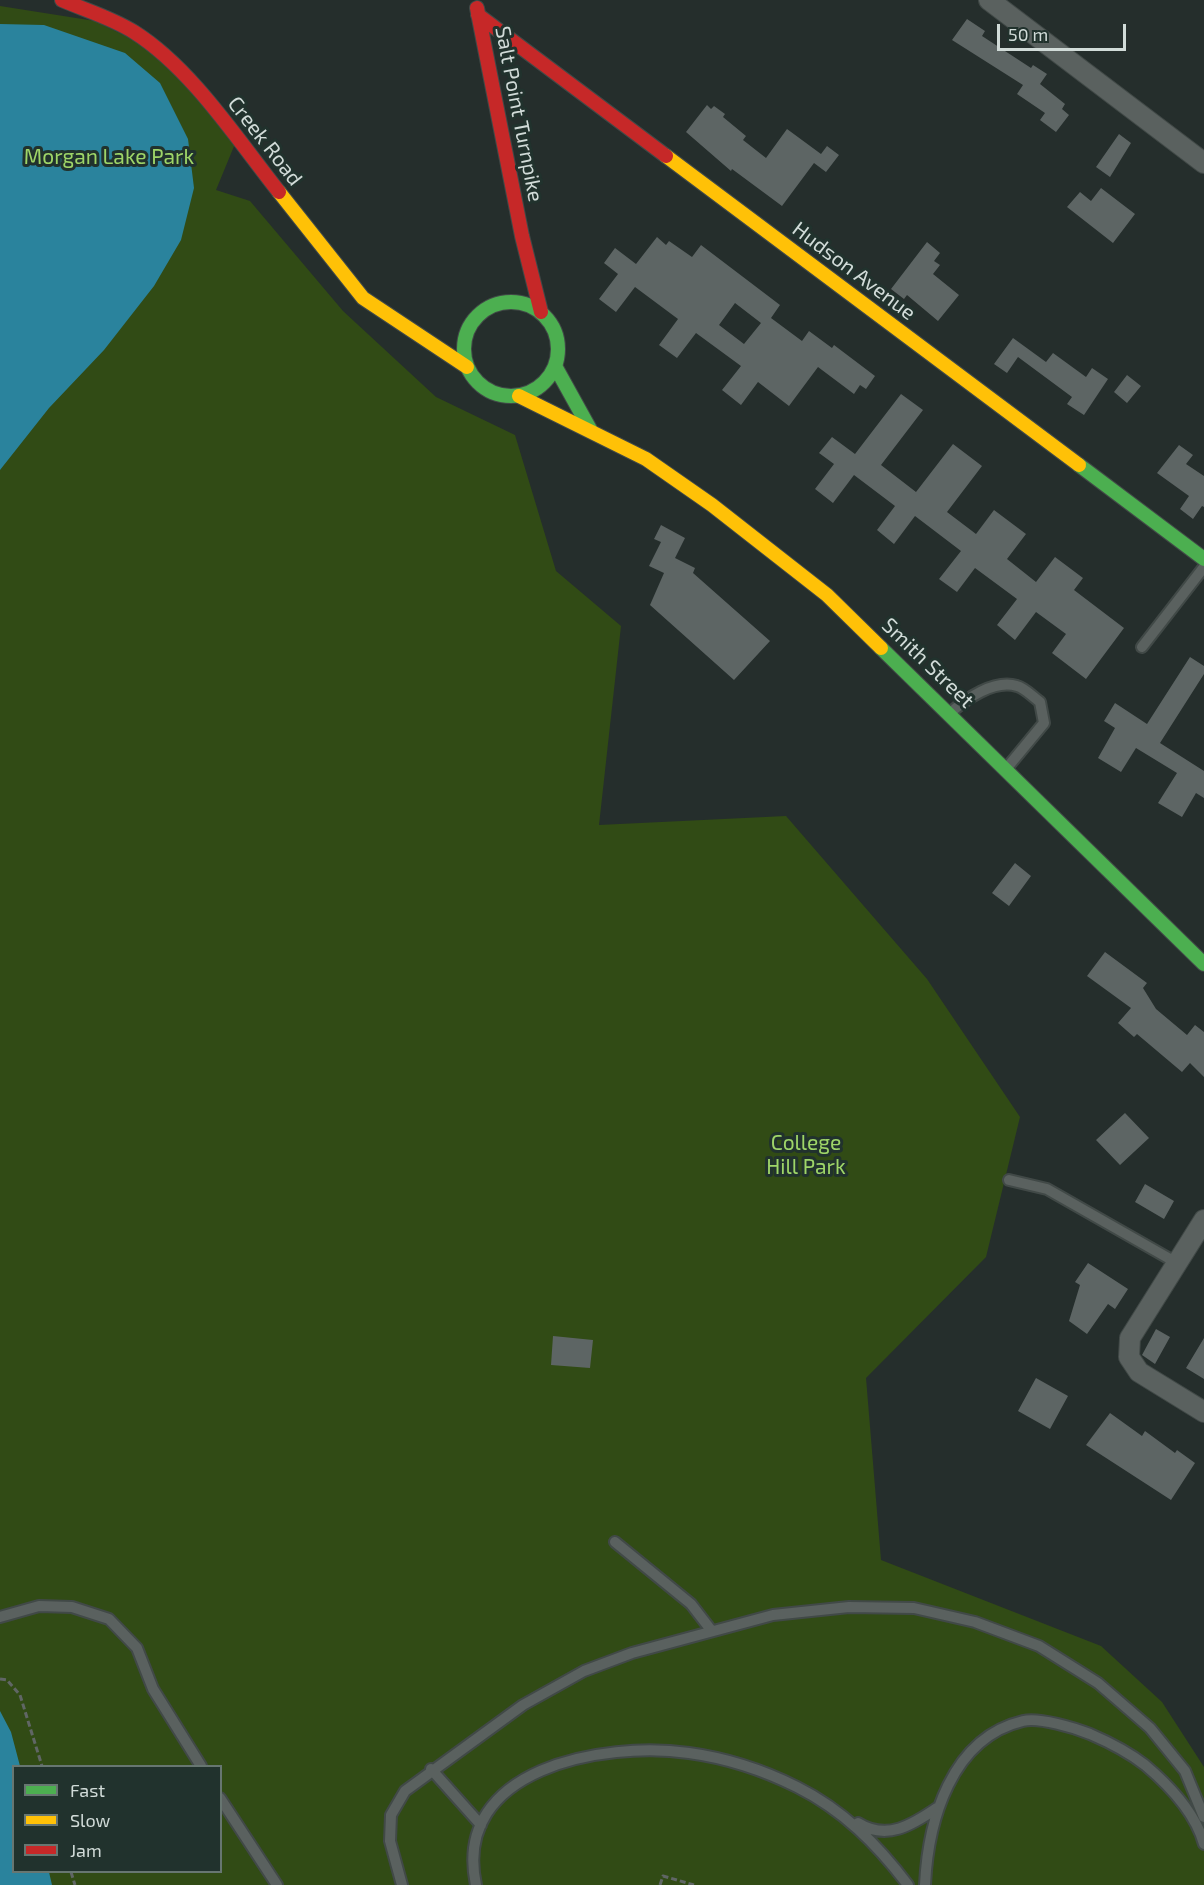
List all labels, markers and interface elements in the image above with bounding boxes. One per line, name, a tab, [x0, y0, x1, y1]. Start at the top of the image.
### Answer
scale bar	[1000, 12, 1129, 50]
text: 50 m	[1008, 23, 1048, 45]
street label: Salt Point Turnpike	[490, 24, 548, 204]
street label: Creek Road	[222, 91, 308, 191]
park label: Morgan Lake Park	[24, 144, 194, 170]
street label: Hudson Avenue	[787, 216, 921, 326]
street label: Smith Street	[877, 613, 979, 713]
park label: College Hill Park	[766, 1130, 846, 1180]
legend	[12, 1765, 222, 1873]
text: Fast	[70, 1779, 105, 1801]
text: Slow	[70, 1809, 110, 1831]
text: Jam	[70, 1839, 102, 1861]

